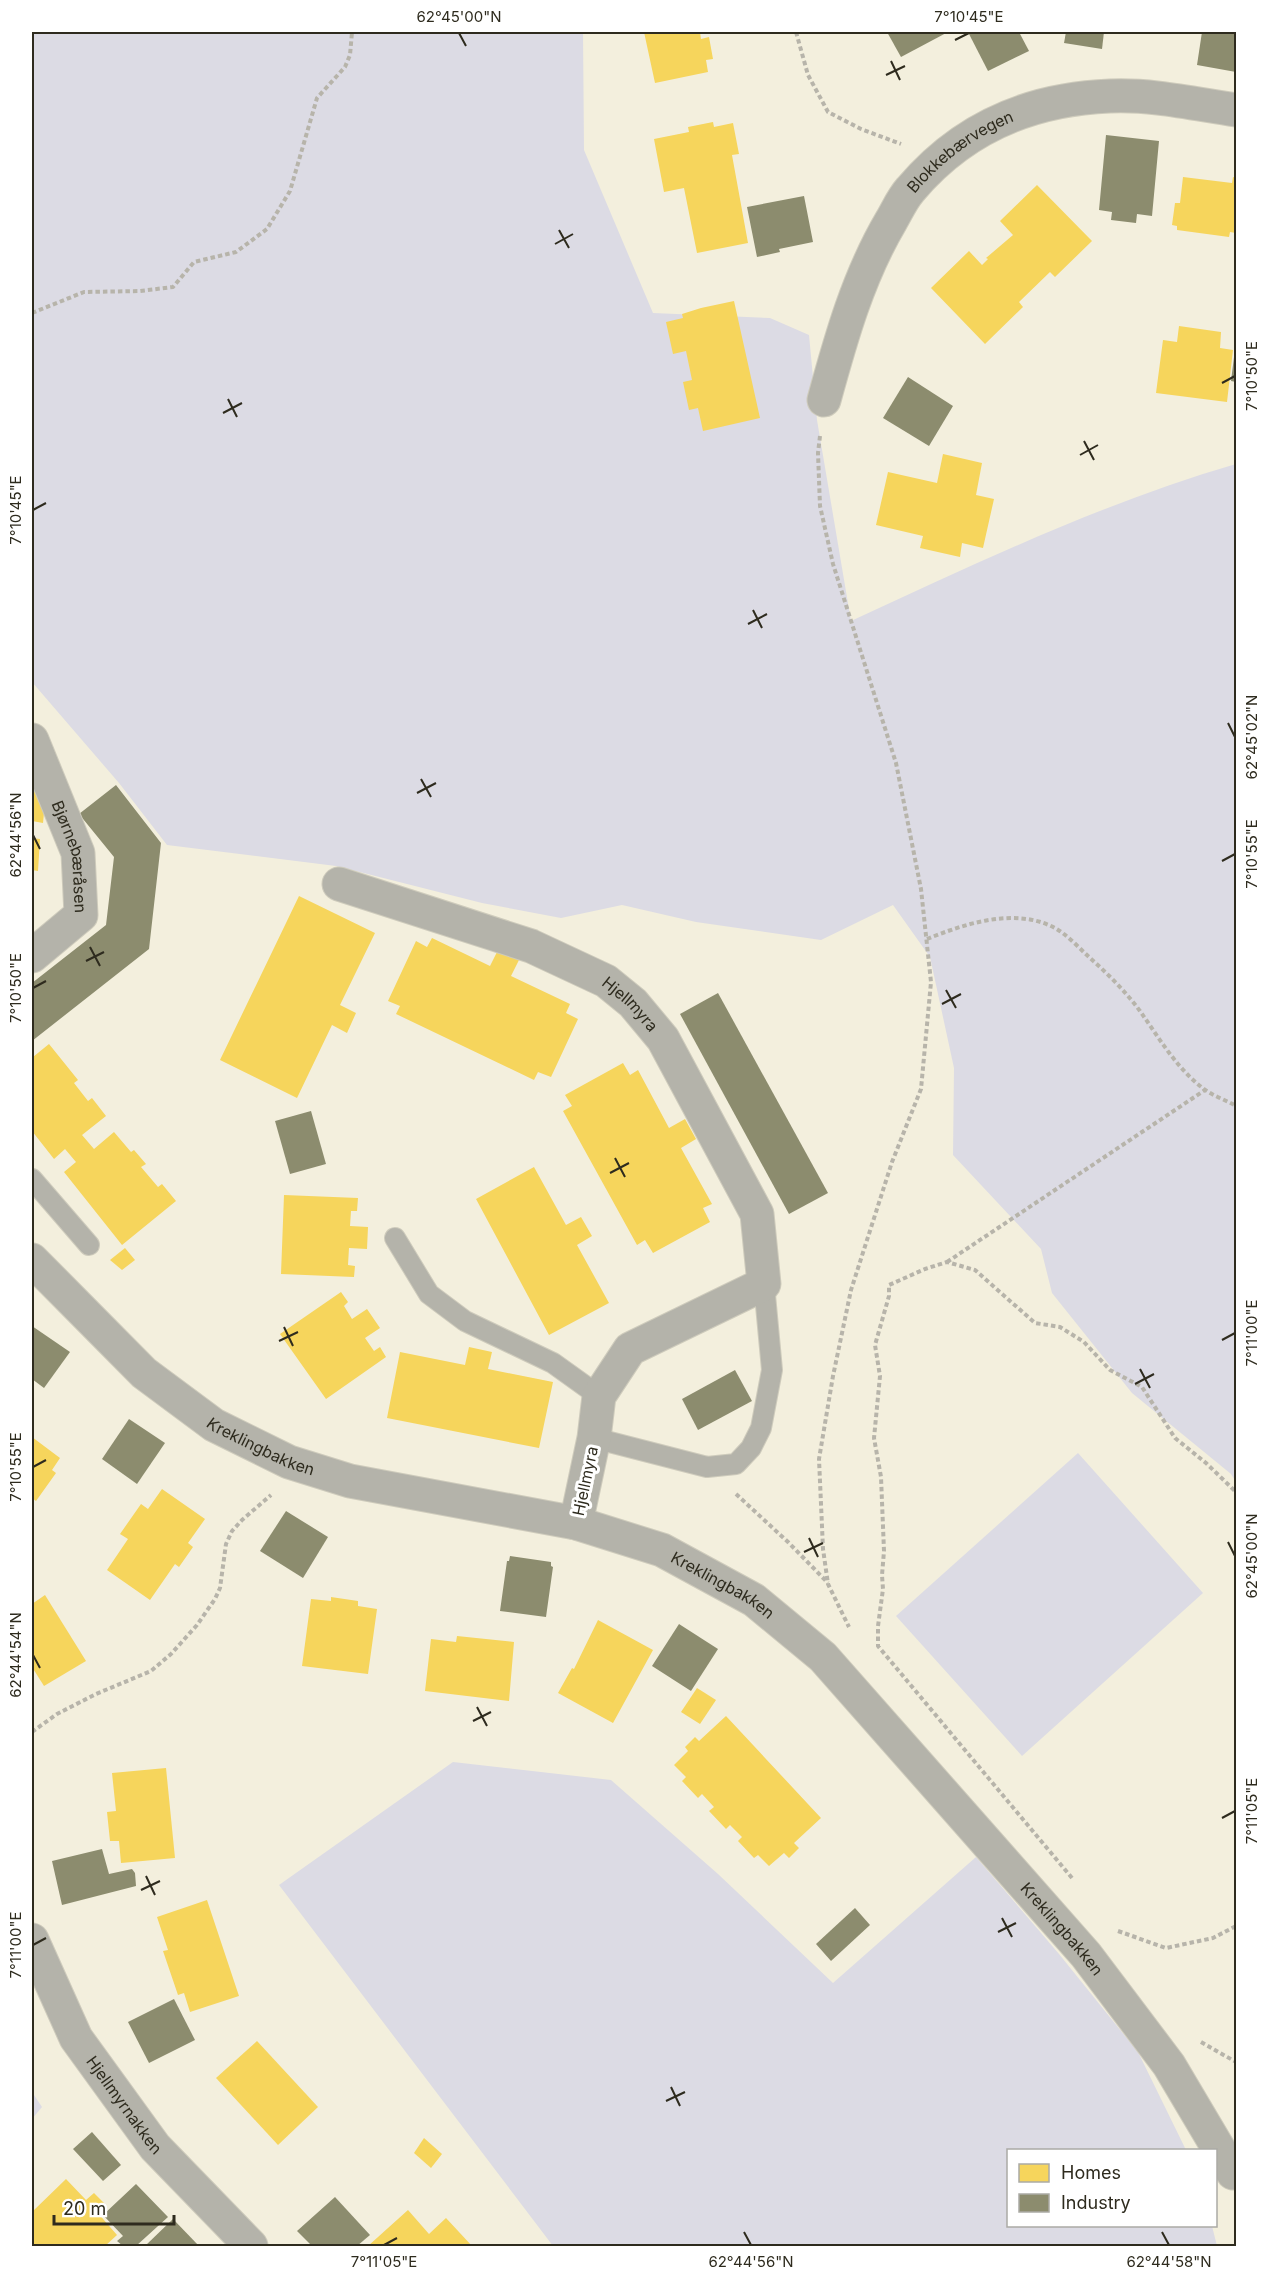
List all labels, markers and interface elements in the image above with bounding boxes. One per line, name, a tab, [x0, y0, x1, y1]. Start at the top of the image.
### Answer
text: 62°45'00"N	[416, 7, 502, 26]
text: 7°10'45"E	[934, 7, 1004, 26]
street label: Blokkebærvegen	[902, 106, 1016, 197]
text: 7°10'50"E	[1242, 341, 1261, 411]
text: 7°10'45"E	[6, 475, 25, 545]
text: 62°45'02"N	[1242, 695, 1261, 779]
text: 62°44'56"N	[6, 792, 25, 878]
street label: Bjørnebæråsen	[48, 797, 91, 913]
text: 7°10'55"E	[1242, 819, 1261, 889]
text: 7°10'50"E	[6, 953, 25, 1023]
street label: Hjellmyra	[598, 972, 662, 1035]
text: 7°11'00"E	[1242, 1300, 1261, 1366]
street label: Kreklingbakken	[203, 1413, 317, 1479]
text: 7°10'55"E	[6, 1432, 25, 1502]
street label: Hjellmyra	[568, 1444, 602, 1518]
text: 62°45'00"N	[1242, 1513, 1261, 1599]
street label: Kreklingbakken	[668, 1547, 779, 1623]
text: 62°44'54"N	[6, 1612, 25, 1698]
text: 7°11'05"E	[1242, 1778, 1261, 1844]
street label: Kreklingbakken	[1016, 1878, 1108, 1979]
text: 7°11'00"E	[6, 1912, 25, 1978]
street label: Hjellmyrnakken	[82, 2052, 166, 2158]
legend	[1007, 2149, 1217, 2227]
text: Homes	[1061, 2162, 1121, 2183]
scale bar	[54, 2188, 174, 2226]
text: Industry	[1061, 2192, 1131, 2213]
text: 20 m	[63, 2198, 106, 2219]
text: 7°11'05"E	[351, 2252, 417, 2271]
text: 62°44'56"N	[708, 2252, 794, 2271]
text: 62°44'58"N	[1126, 2252, 1212, 2271]

